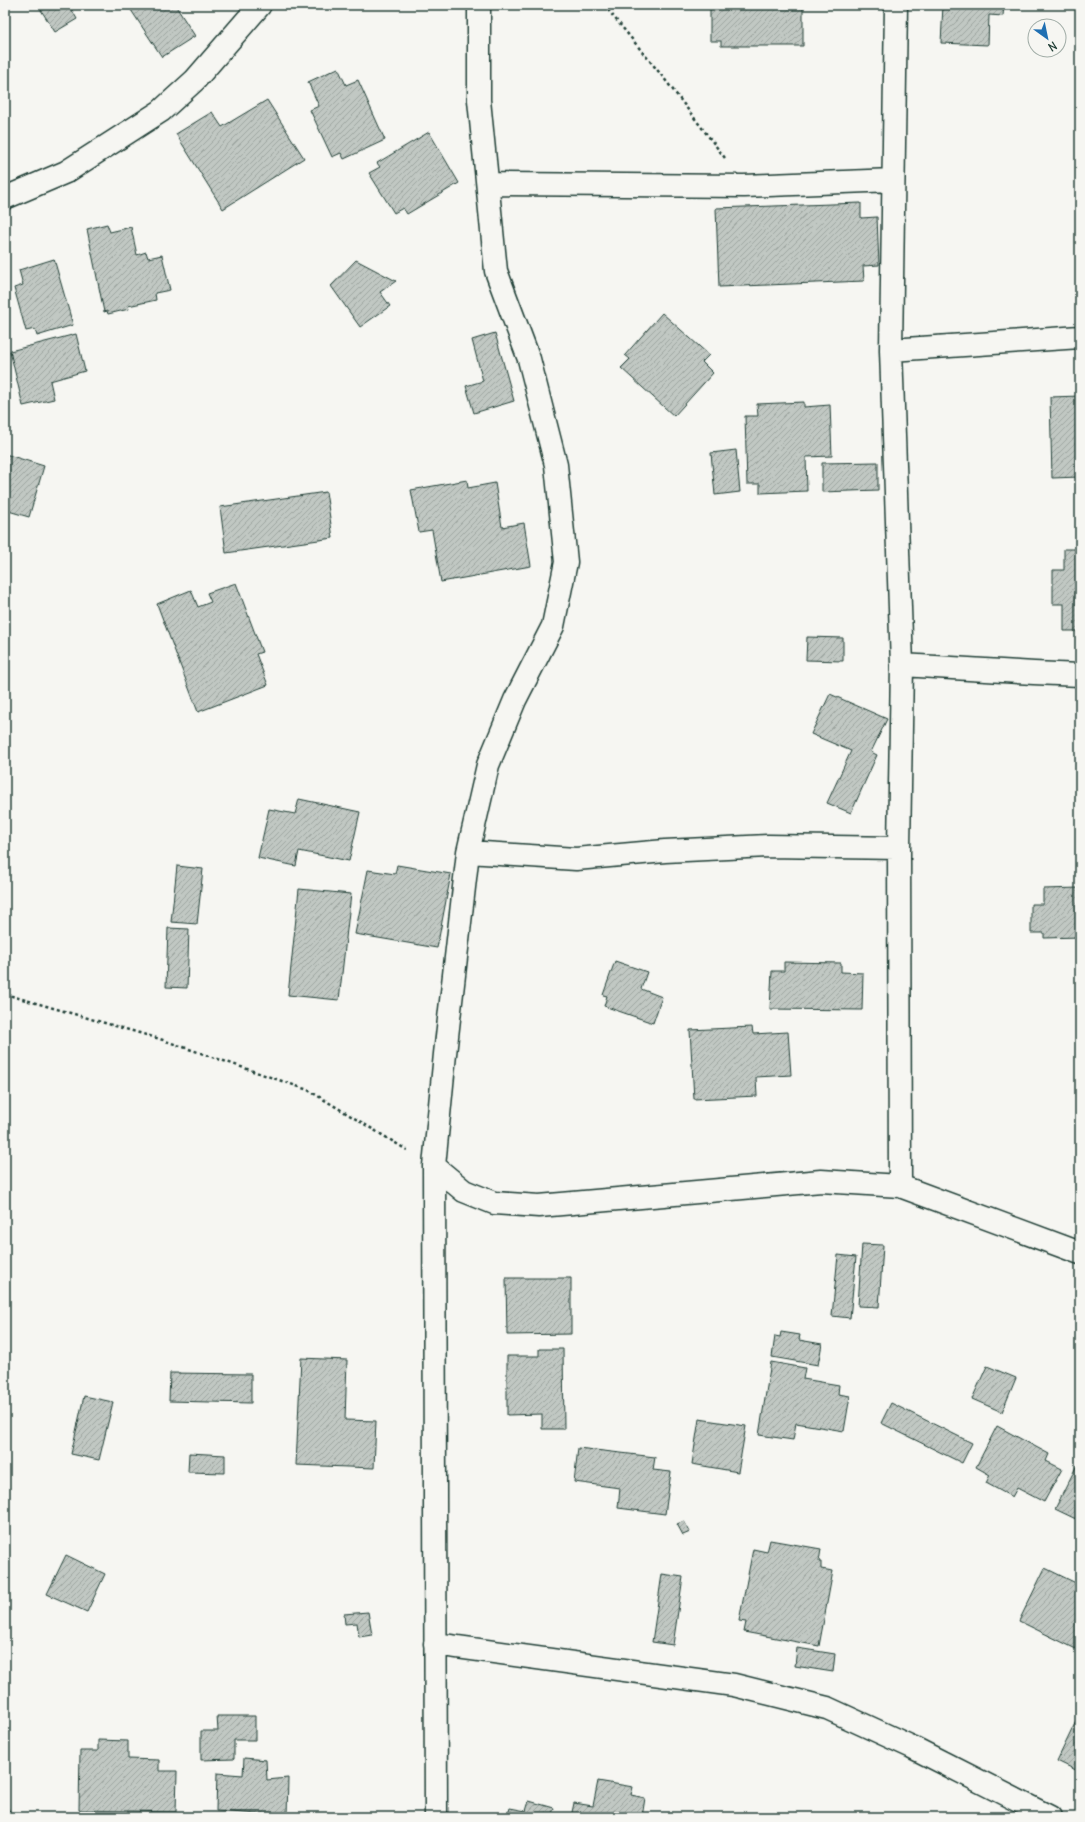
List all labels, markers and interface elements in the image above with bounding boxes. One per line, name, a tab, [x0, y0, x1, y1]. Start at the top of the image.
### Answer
north arrow	[1027, 18, 1067, 58]
text: N	[1045, 38, 1059, 54]

